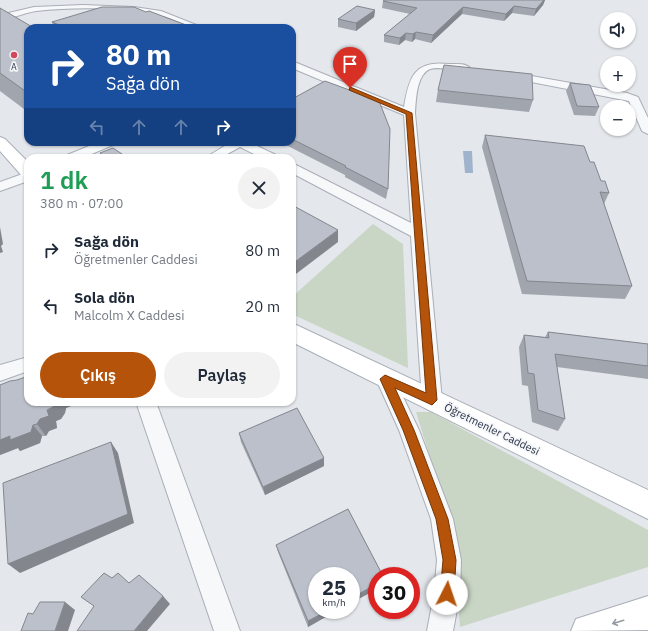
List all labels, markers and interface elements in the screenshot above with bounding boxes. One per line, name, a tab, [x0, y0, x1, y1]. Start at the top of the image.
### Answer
map controls	[600, 12, 636, 136]
button: sound	[600, 12, 636, 48]
text: 80 m	[106, 36, 171, 73]
icon: right	[40, 40, 92, 92]
pin	[333, 47, 367, 88]
marker: A	[9, 50, 19, 60]
icon: arrive	[339, 53, 361, 75]
button: +	[600, 56, 636, 92]
place label: A	[11, 61, 17, 72]
text: Sağa dön	[106, 72, 180, 95]
button: −	[600, 100, 636, 136]
icon: left	[86, 116, 108, 138]
icon: ahead	[128, 116, 150, 138]
icon: ahead	[170, 116, 192, 138]
icon: right	[212, 116, 234, 138]
text: 1 dk	[40, 164, 88, 196]
button: close	[238, 167, 280, 209]
text: 380 m · 07:00	[40, 195, 123, 212]
text: Sağa dön	[74, 232, 139, 251]
icon: right	[40, 239, 62, 261]
text: 80 m	[245, 241, 280, 260]
text: Öğretmenler Caddesi	[74, 251, 198, 268]
text: Sola dön	[74, 288, 135, 307]
icon: left	[40, 295, 62, 317]
text: 20 m	[245, 297, 280, 316]
text: Malcolm X Caddesi	[74, 307, 185, 324]
button: Çıkış	[40, 352, 156, 398]
button: Paylaş	[164, 352, 280, 398]
street label: Öğretmenler Caddesi	[442, 400, 542, 458]
speed limit sign: 30	[368, 567, 420, 619]
position arrow	[426, 573, 468, 615]
text: 25	[322, 574, 346, 601]
text: km/h	[322, 596, 346, 609]
one-way arrow	[612, 619, 625, 626]

